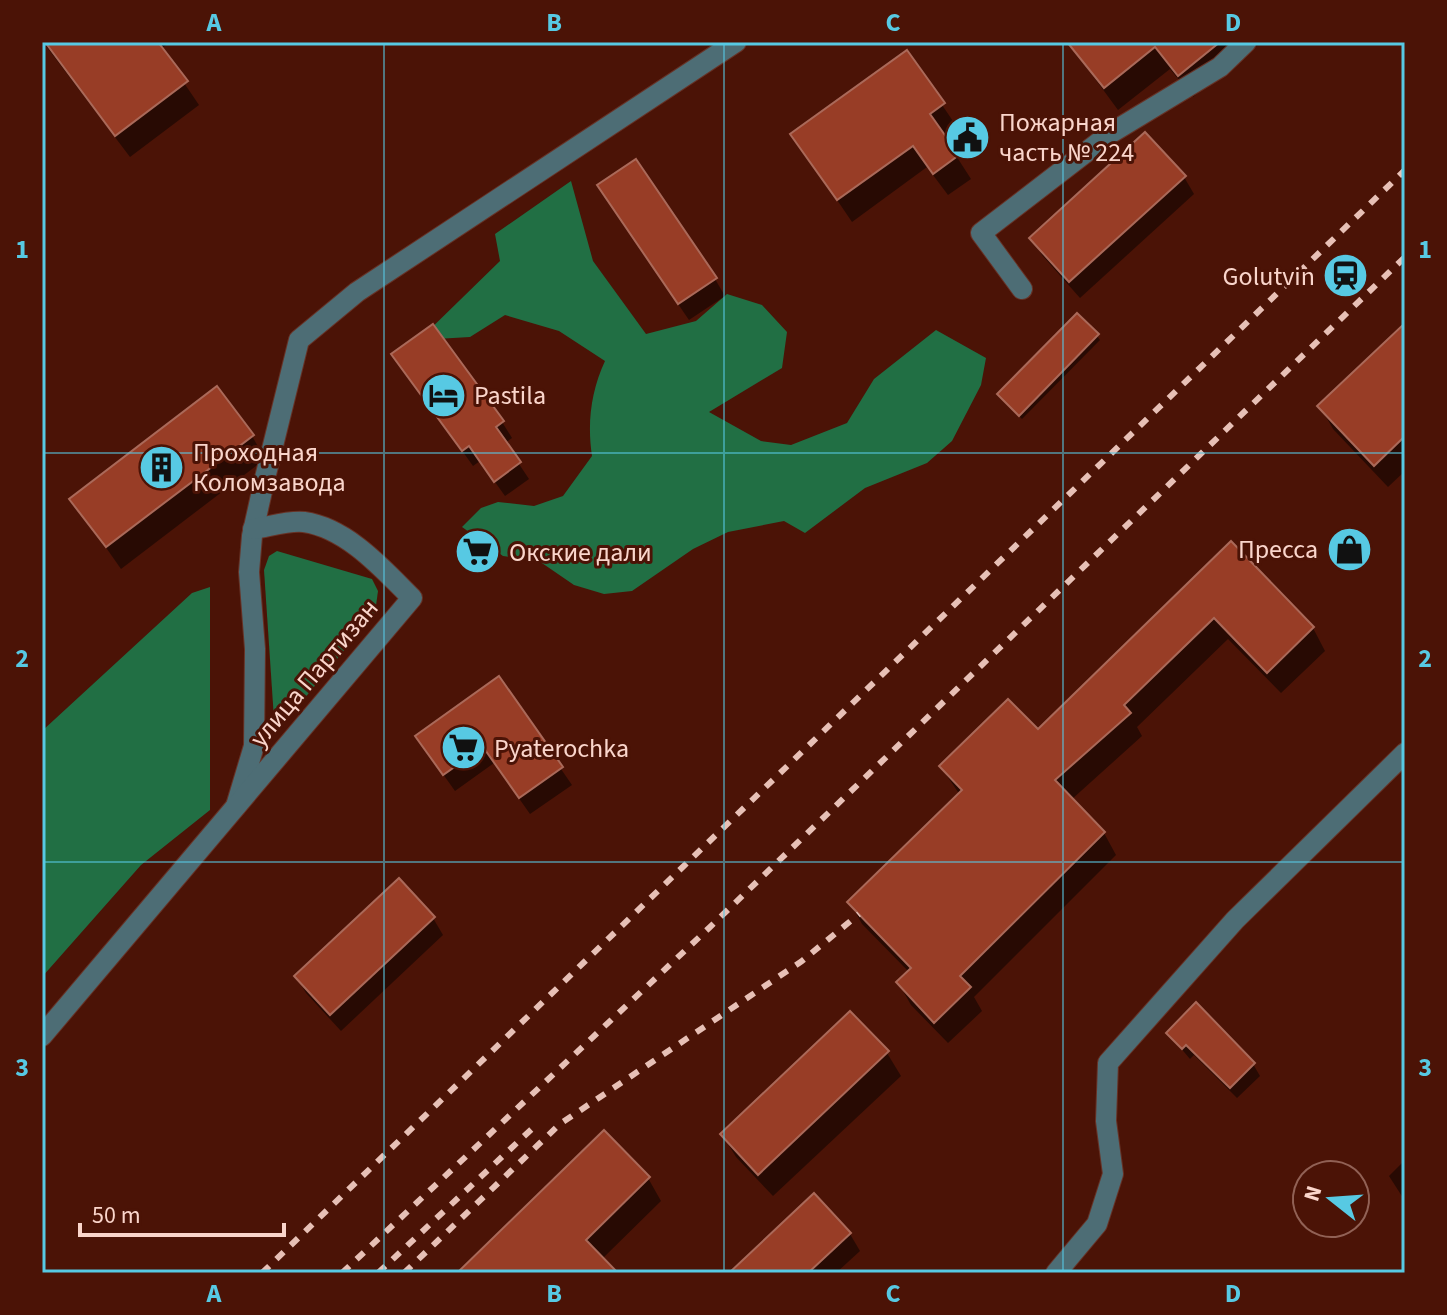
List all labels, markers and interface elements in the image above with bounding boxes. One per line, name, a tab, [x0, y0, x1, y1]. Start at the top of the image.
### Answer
text: A	[206, 4, 223, 41]
text: B	[546, 4, 562, 41]
text: C	[885, 4, 901, 41]
text: D	[1225, 4, 1241, 41]
place label: Пожарная часть № 224	[999, 104, 1134, 171]
public building icon: Пожарная часть № 224	[944, 113, 992, 161]
text: 1	[15, 231, 29, 268]
text: 1	[1418, 231, 1432, 268]
station icon: Golutvin	[1322, 252, 1370, 300]
place label: Golutvin	[1223, 258, 1315, 295]
hotel icon: Pastila	[419, 371, 467, 419]
place label: Pastila	[474, 377, 546, 414]
place label: Проходная Коломзавода	[193, 434, 346, 501]
building icon: Проходная Коломзавода	[138, 443, 186, 491]
shop icon: Пресса	[1325, 525, 1373, 573]
supermarket icon: Окские дали	[454, 528, 502, 576]
place label: Пресса	[1238, 531, 1318, 568]
place label: Окские дали	[509, 534, 652, 571]
street label: улица Партизан	[241, 591, 387, 755]
text: 2	[15, 640, 29, 677]
text: 2	[1418, 640, 1432, 677]
supermarket icon: Pyaterochka	[439, 724, 487, 772]
place label: Pyaterochka	[494, 730, 629, 767]
text: 3	[15, 1049, 29, 1086]
text: 3	[1418, 1049, 1432, 1086]
north arrow	[1291, 1159, 1371, 1239]
text: N	[1295, 1182, 1330, 1205]
scale bar	[80, 1187, 284, 1237]
text: 50 m	[92, 1198, 141, 1233]
text: A	[206, 1275, 223, 1312]
text: B	[546, 1275, 562, 1312]
text: C	[885, 1275, 901, 1312]
text: D	[1225, 1275, 1241, 1312]

